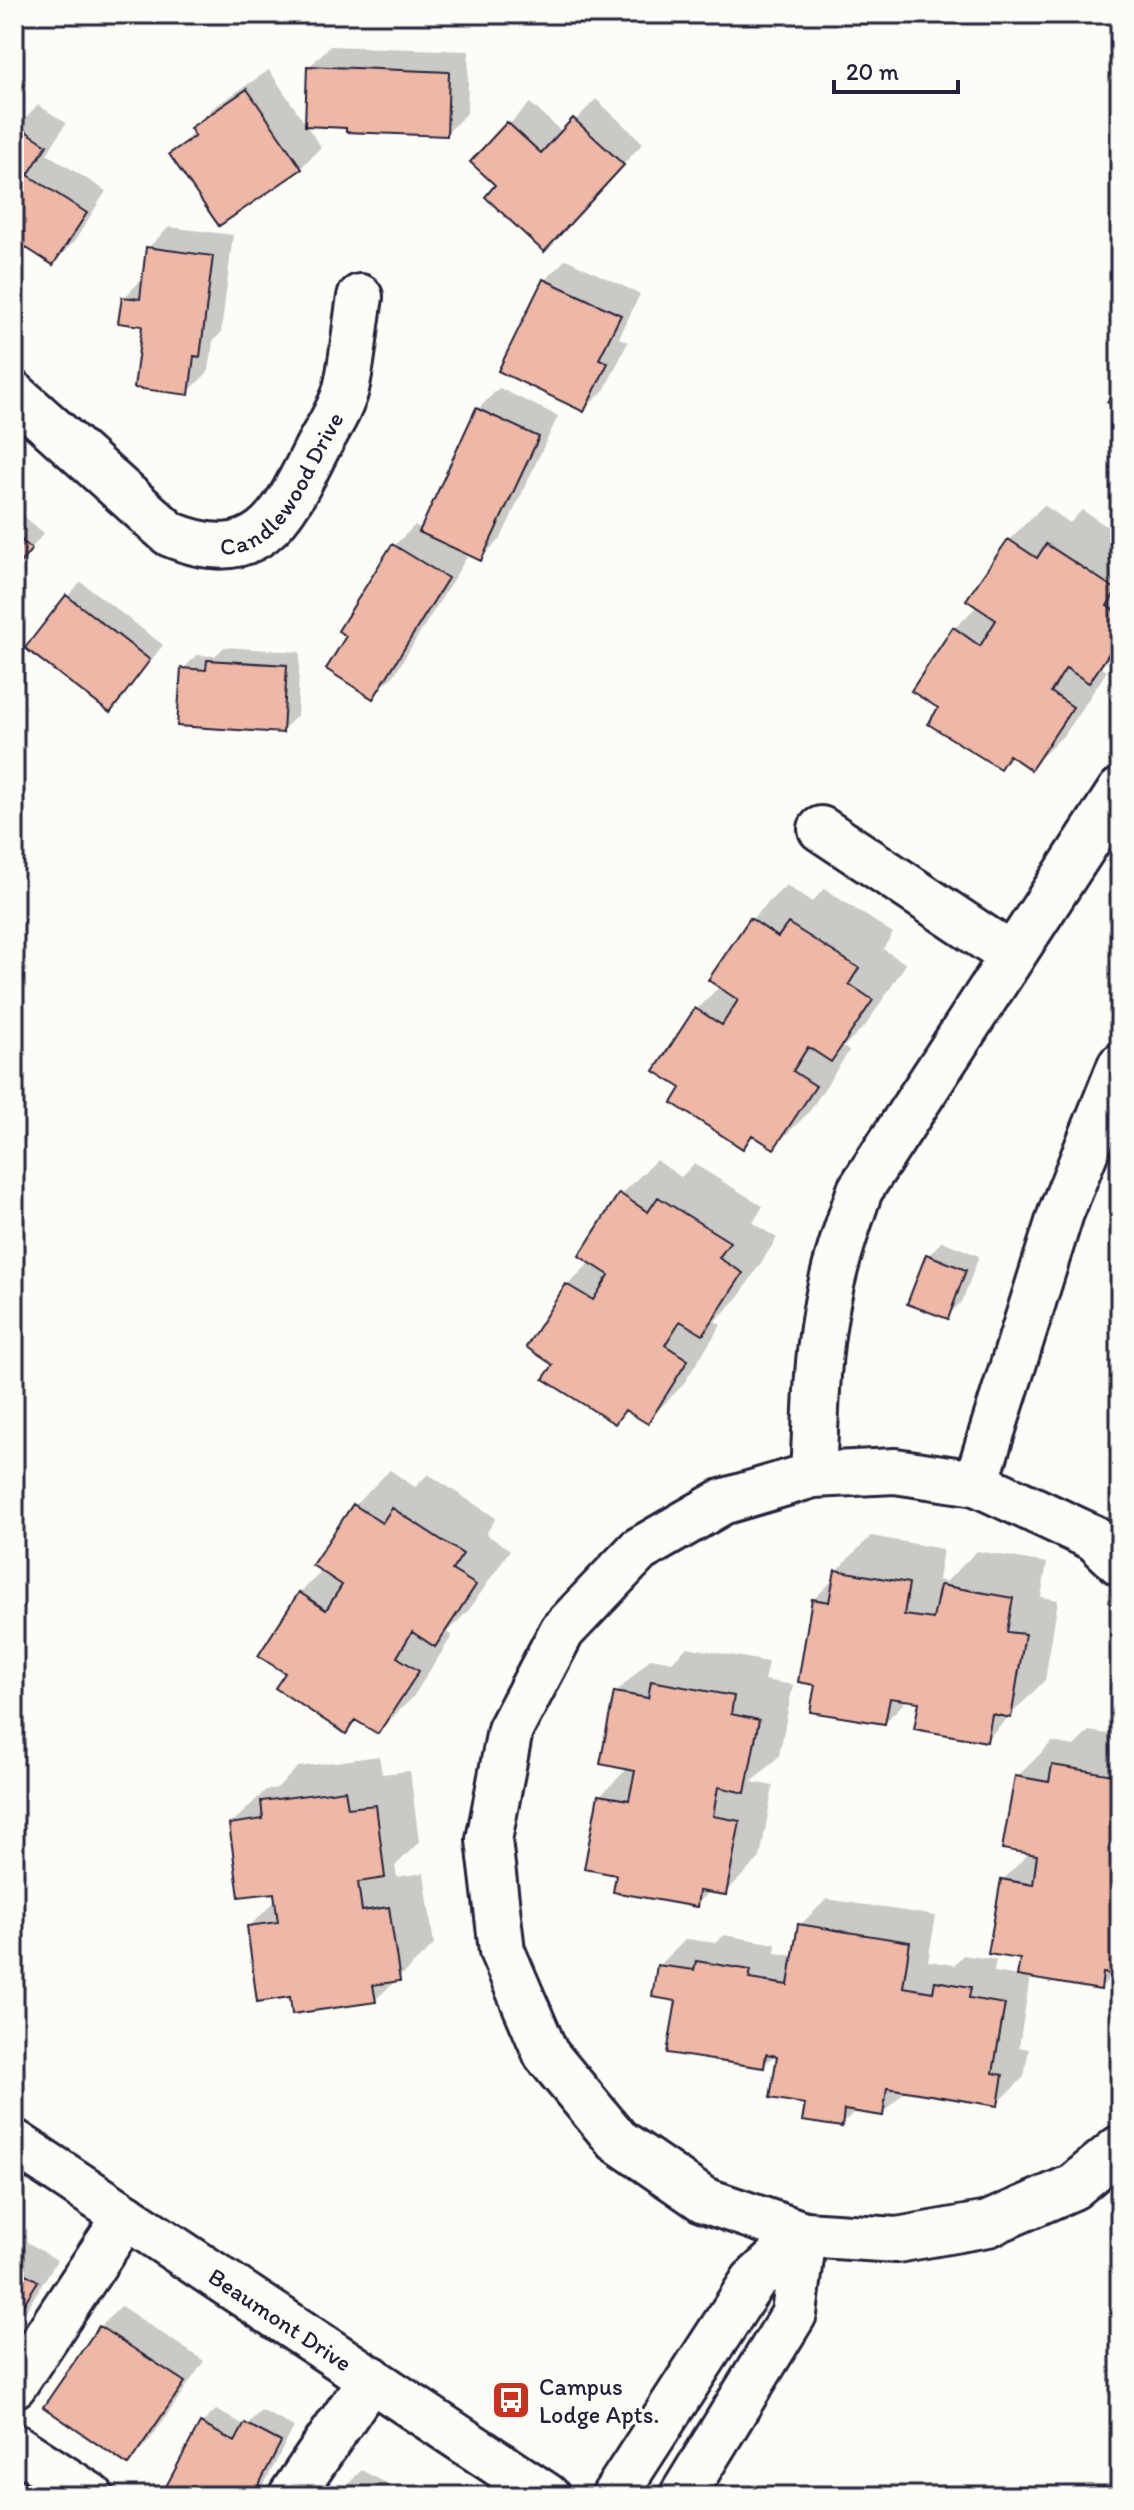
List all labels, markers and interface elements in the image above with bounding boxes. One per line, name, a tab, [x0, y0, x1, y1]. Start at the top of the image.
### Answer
scale bar	[834, 44, 958, 94]
text: 20 m	[846, 57, 899, 86]
street label: Candlewood Drive	[219, 407, 349, 561]
street label: Beaumont Drive	[203, 2261, 358, 2377]
place label: Campus Lodge Apts.	[539, 2372, 659, 2429]
bus stop icon: Campus Lodge Apts.	[490, 2379, 532, 2421]

